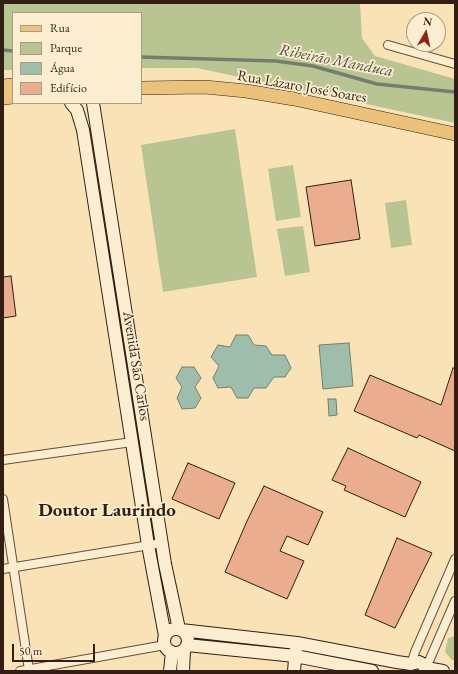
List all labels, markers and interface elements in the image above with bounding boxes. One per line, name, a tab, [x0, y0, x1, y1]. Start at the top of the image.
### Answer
legend	[12, 12, 142, 104]
north arrow	[406, 12, 446, 52]
text: N	[422, 14, 433, 29]
text: Rua	[50, 20, 70, 36]
text: Parque	[50, 40, 82, 56]
water label: Ribeirão Manduca	[277, 41, 395, 81]
text: Água	[50, 60, 75, 76]
street label: Rua Lázaro José Soares	[236, 67, 368, 107]
text: Edifício	[50, 80, 87, 96]
street label: Avenida São Carlos	[118, 310, 154, 422]
district label: Doutor Laurindo	[38, 500, 176, 522]
scale bar	[14, 636, 97, 662]
text: 50 m	[19, 643, 42, 659]

